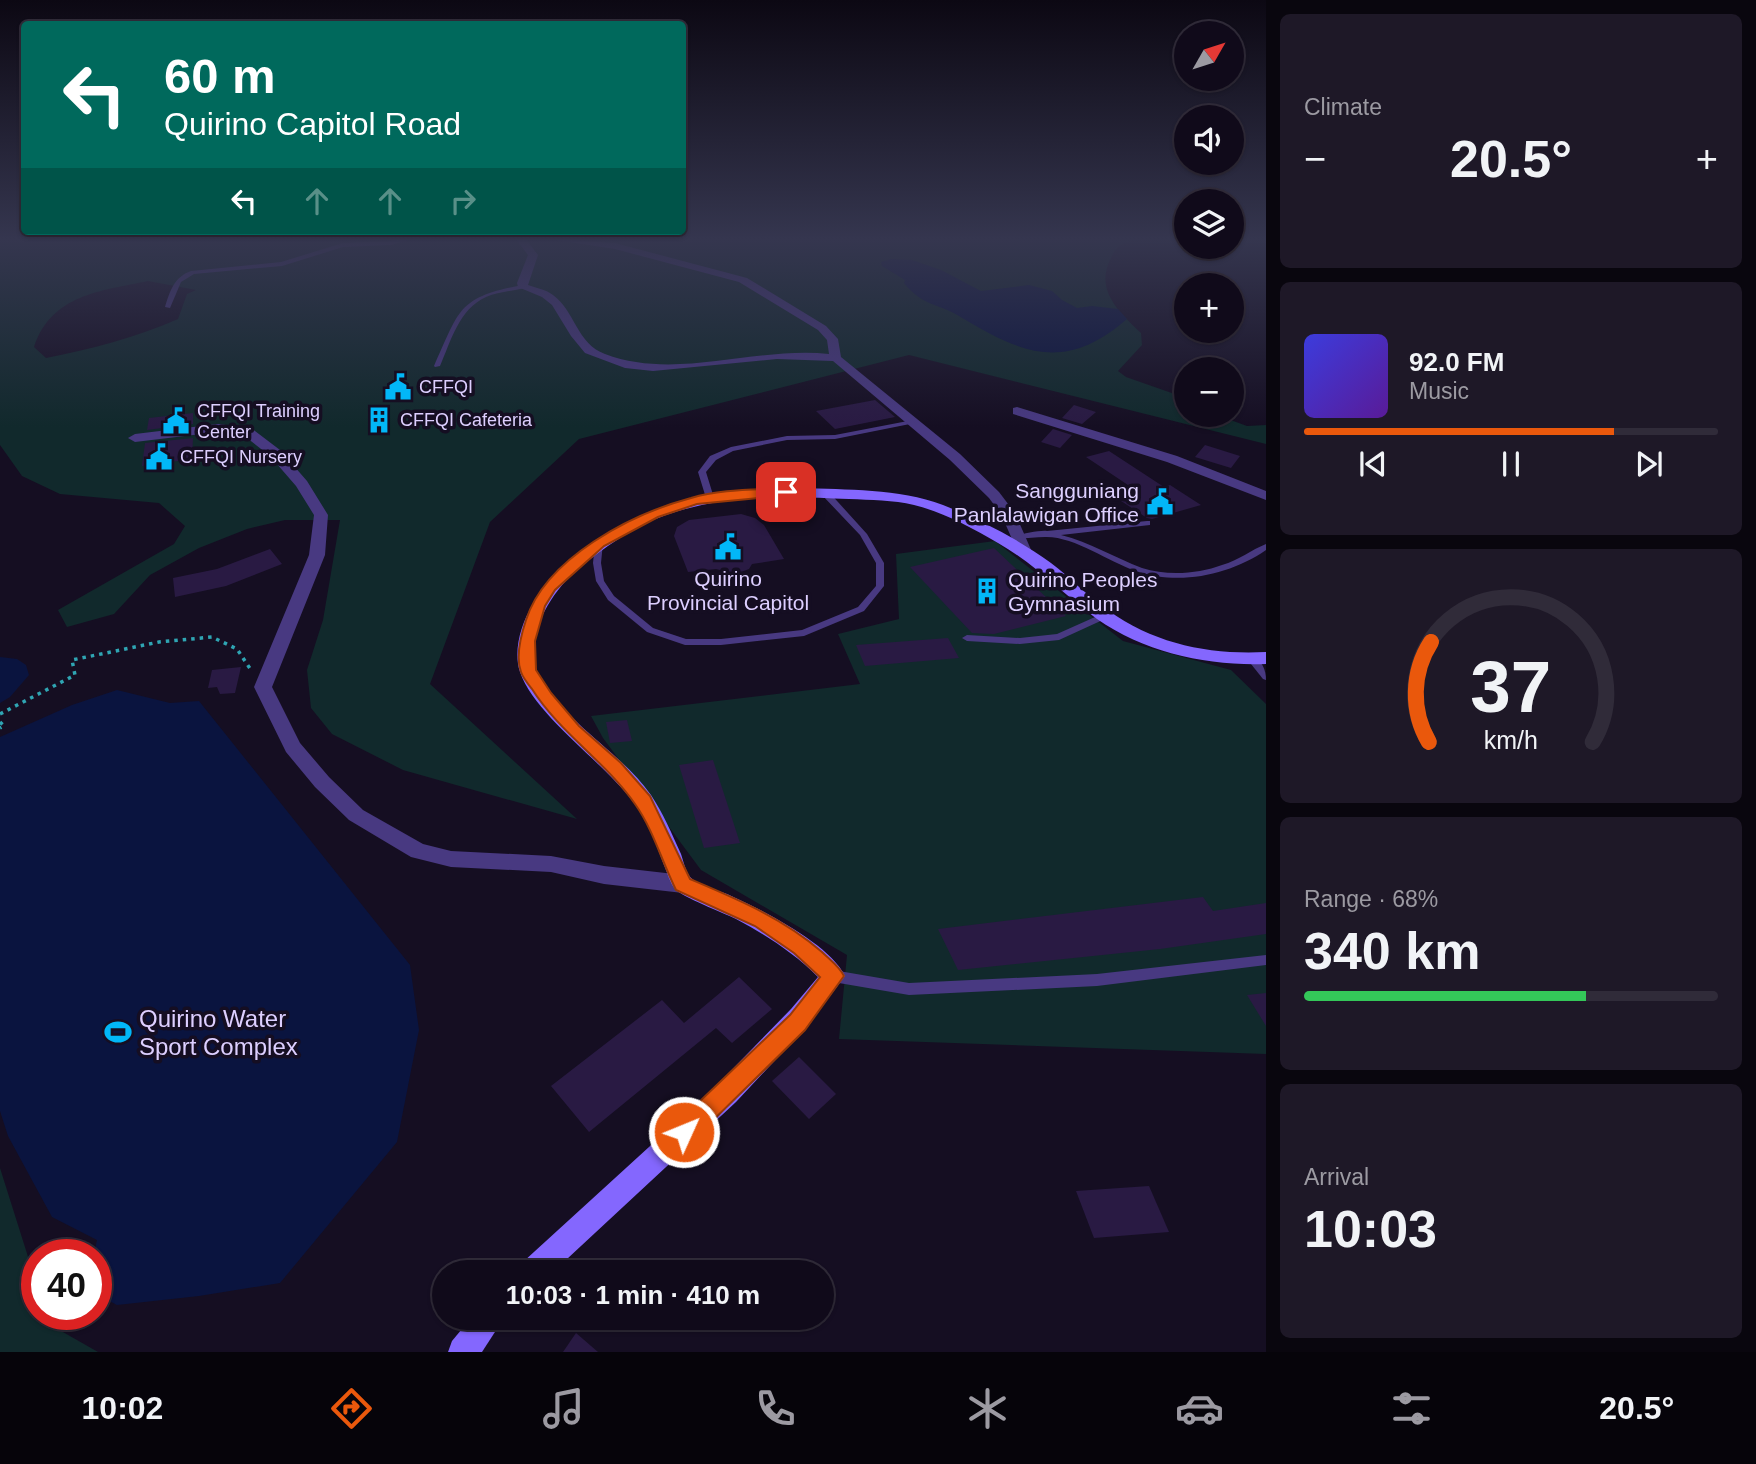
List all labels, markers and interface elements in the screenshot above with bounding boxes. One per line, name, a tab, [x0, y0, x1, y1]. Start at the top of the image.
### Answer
north arrow	[1174, 21, 1244, 91]
map controls	[1174, 21, 1244, 427]
icon: left	[49, 49, 140, 140]
text: 60 m	[164, 49, 276, 103]
text: Climate	[1304, 94, 1382, 120]
button: sound	[1174, 105, 1244, 175]
text: Quirino Capitol Road	[164, 106, 461, 142]
text: 20.5°	[1450, 130, 1572, 188]
text: −	[1304, 138, 1326, 180]
text: +	[1696, 138, 1718, 180]
icon: left	[225, 182, 263, 220]
icon: ahead	[298, 182, 336, 220]
icon: ahead	[371, 182, 409, 220]
icon: right	[444, 182, 482, 220]
button: layers	[1174, 189, 1244, 259]
button: +	[1174, 273, 1244, 343]
text: 92.0 FM	[1409, 347, 1504, 377]
button: −	[1174, 357, 1244, 427]
public building icon: CFFQI	[383, 372, 413, 402]
place label: CFFQI	[419, 377, 473, 397]
text: Music	[1409, 378, 1469, 404]
place label: CFFQI Training Center	[197, 401, 320, 442]
building icon: CFFQI Cafeteria	[364, 405, 394, 435]
public building icon: CFFQI Training Center	[161, 406, 191, 436]
place label: CFFQI Cafeteria	[400, 410, 533, 430]
public building icon: CFFQI Nursery	[144, 442, 174, 472]
icon: previous	[1354, 445, 1392, 483]
icon: pause	[1492, 445, 1530, 483]
icon: next	[1630, 445, 1668, 483]
place label: CFFQI Nursery	[180, 447, 302, 467]
pin	[756, 462, 816, 522]
icon: arrive	[767, 473, 805, 511]
place label: Sangguniang Panlalawigan Office	[954, 479, 1139, 526]
public building icon: Sangguniang Panlalawigan Office	[1145, 487, 1175, 517]
public building icon: Quirino Provincial Capitol	[713, 532, 743, 562]
place label: Quirino Provincial Capitol	[647, 567, 809, 614]
place label: Quirino Peoples Gymnasium	[1008, 568, 1157, 615]
building icon: Quirino Peoples Gymnasium	[972, 576, 1002, 606]
text: 37	[1471, 646, 1551, 727]
text: km/h	[1484, 726, 1538, 754]
text: Range · 68%	[1304, 886, 1438, 912]
text: 340 km	[1304, 922, 1480, 980]
place label: Quirino Water Sport Complex	[139, 1005, 298, 1060]
sports icon: Quirino Water Sport Complex	[103, 1017, 133, 1047]
position arrow	[647, 1095, 721, 1169]
text: Arrival	[1304, 1164, 1369, 1190]
text: 10:03	[1304, 1200, 1437, 1258]
speed limit sign: 40	[21, 1239, 112, 1330]
text: 10:03 · 1 min · 410 m	[506, 1280, 760, 1310]
icon: directions	[327, 1384, 376, 1433]
icon: music	[539, 1384, 588, 1433]
icon: phone	[751, 1384, 800, 1433]
icon: climate	[963, 1384, 1012, 1433]
icon: car	[1175, 1384, 1224, 1433]
icon: filters	[1387, 1384, 1436, 1433]
text: 10:02	[82, 1390, 163, 1426]
text: 20.5°	[1599, 1390, 1674, 1426]

